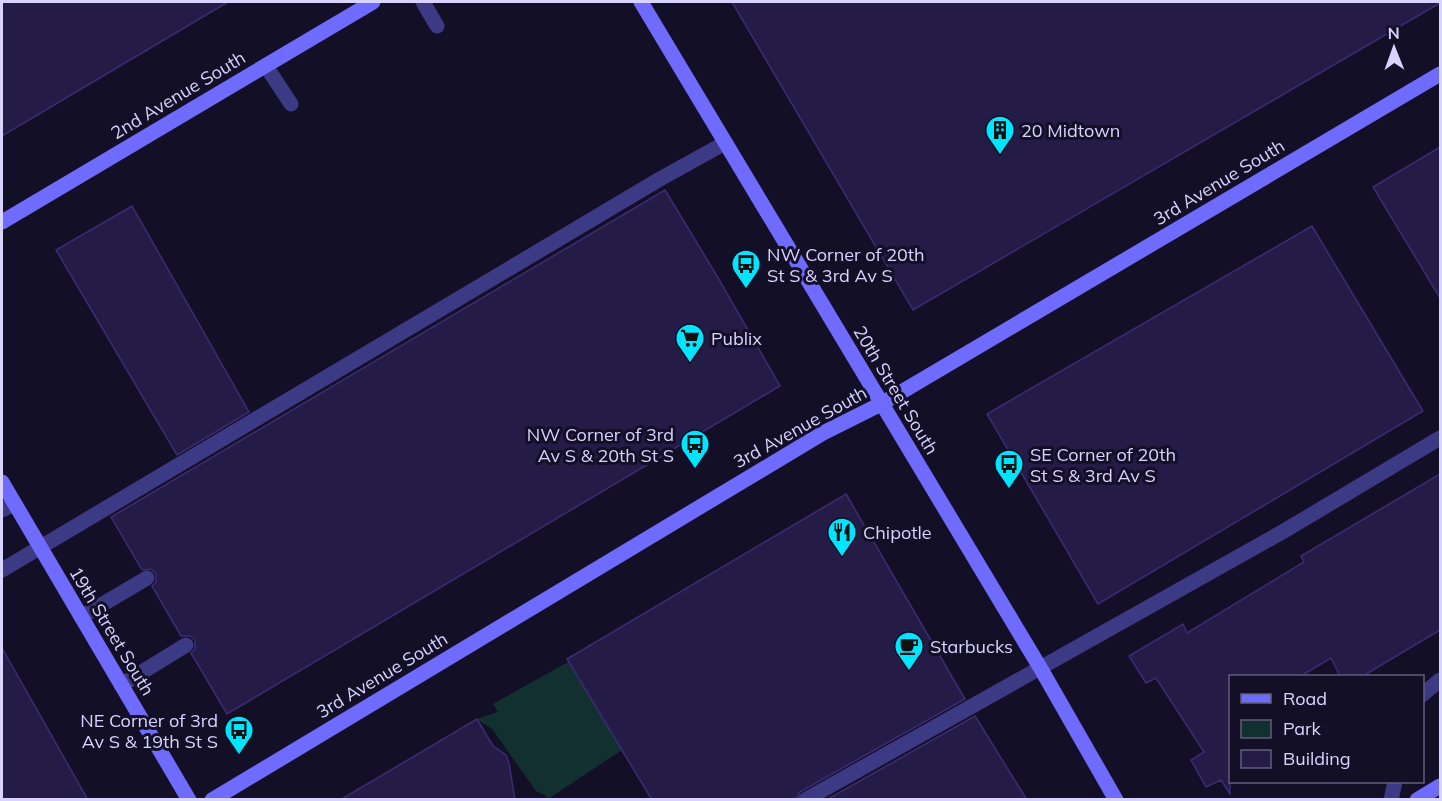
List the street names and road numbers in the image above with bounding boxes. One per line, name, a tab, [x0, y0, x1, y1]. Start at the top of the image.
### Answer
street label: 2nd Avenue South	[107, 46, 249, 144]
street label: 3rd Avenue South	[1149, 134, 1289, 230]
street label: 20th Street South	[848, 321, 944, 459]
street label: 3rd Avenue South	[729, 381, 871, 473]
street label: 19th Street South	[64, 562, 160, 700]
street label: 3rd Avenue South	[312, 627, 452, 723]

